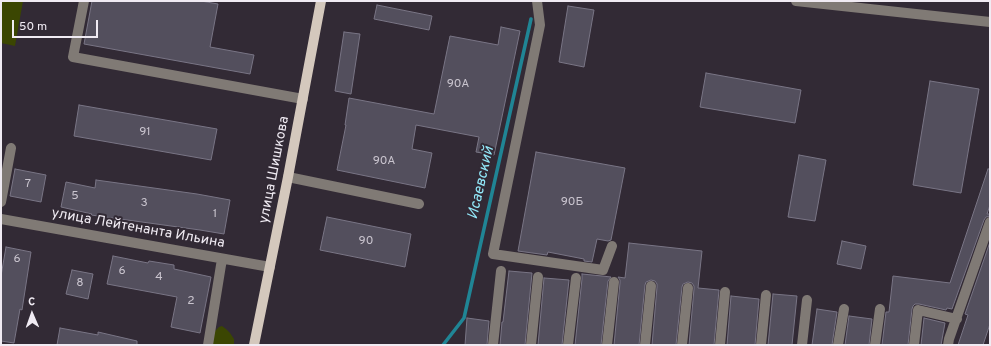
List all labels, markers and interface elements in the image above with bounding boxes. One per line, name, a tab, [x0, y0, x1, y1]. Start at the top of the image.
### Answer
scale bar	[14, 12, 100, 38]
text: 50 m	[19, 19, 47, 35]
house number: 90А	[447, 78, 469, 92]
street label: улица Шишкова	[256, 115, 294, 225]
house number: 91	[139, 126, 151, 140]
water label: Исаевский	[465, 145, 499, 221]
house number: 90А	[373, 155, 395, 169]
house number: 7	[25, 178, 31, 192]
house number: 5	[71, 190, 79, 204]
house number: 90Б	[561, 196, 583, 210]
house number: 3	[140, 197, 148, 211]
street label: улица Лейтенанта Ильина	[50, 205, 226, 253]
house number: 1	[213, 208, 217, 222]
house number: 90	[359, 235, 373, 249]
house number: 6	[13, 253, 21, 267]
house number: 6	[118, 265, 126, 279]
house number: 4	[155, 271, 163, 285]
house number: 8	[76, 277, 84, 291]
north arrow	[12, 294, 52, 334]
text: С	[28, 295, 35, 309]
house number: 2	[187, 295, 195, 309]

